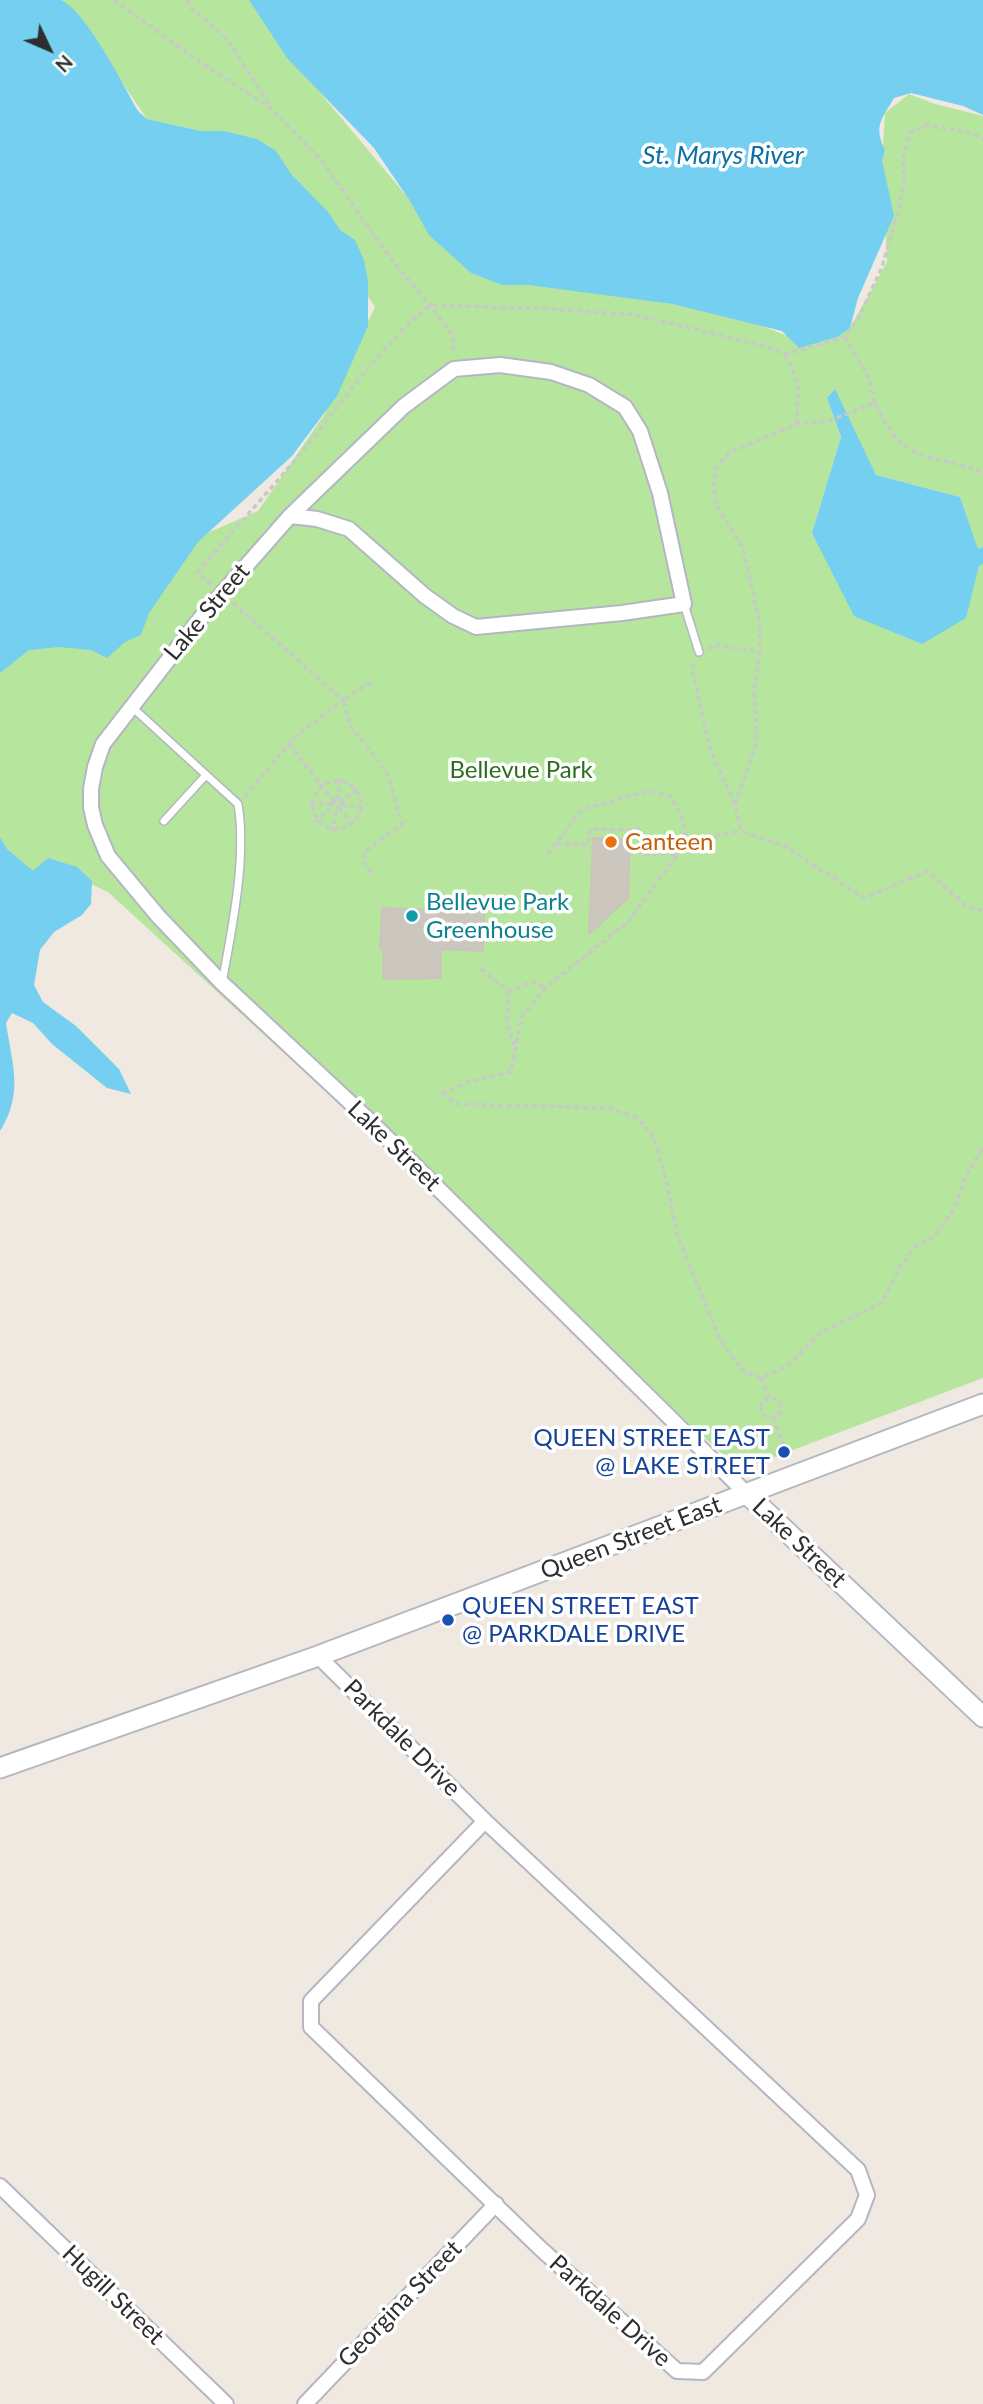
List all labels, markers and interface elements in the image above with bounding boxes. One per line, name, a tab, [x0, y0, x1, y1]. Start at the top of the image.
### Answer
north arrow	[14, 14, 84, 84]
text: N	[51, 51, 78, 77]
water label: St. Marys River	[642, 140, 804, 172]
street label: Lake Street	[158, 558, 256, 666]
park label: Bellevue Park	[449, 756, 593, 784]
place label: Canteen	[625, 828, 713, 856]
marker: Canteen	[603, 834, 619, 850]
place label: Bellevue Park Greenhouse	[426, 888, 569, 944]
marker: Bellevue Park Greenhouse	[404, 908, 420, 924]
street label: Lake Street	[342, 1095, 446, 1197]
place label: QUEEN STREET EAST @ LAKE STREET	[533, 1424, 770, 1480]
marker: QUEEN STREET EAST @ LAKE STREET	[776, 1444, 792, 1460]
street label: Queen Street East	[537, 1490, 725, 1586]
street label: Lake Street	[746, 1492, 852, 1594]
place label: QUEEN STREET EAST @ PARKDALE DRIVE	[462, 1592, 699, 1648]
marker: QUEEN STREET EAST @ PARKDALE DRIVE	[440, 1612, 456, 1628]
street label: Parkdale Drive	[338, 1674, 466, 1802]
street label: Georgina Street	[332, 2235, 468, 2373]
street label: Hugill Street	[56, 2239, 170, 2351]
street label: Parkdale Drive	[543, 2249, 677, 2373]

